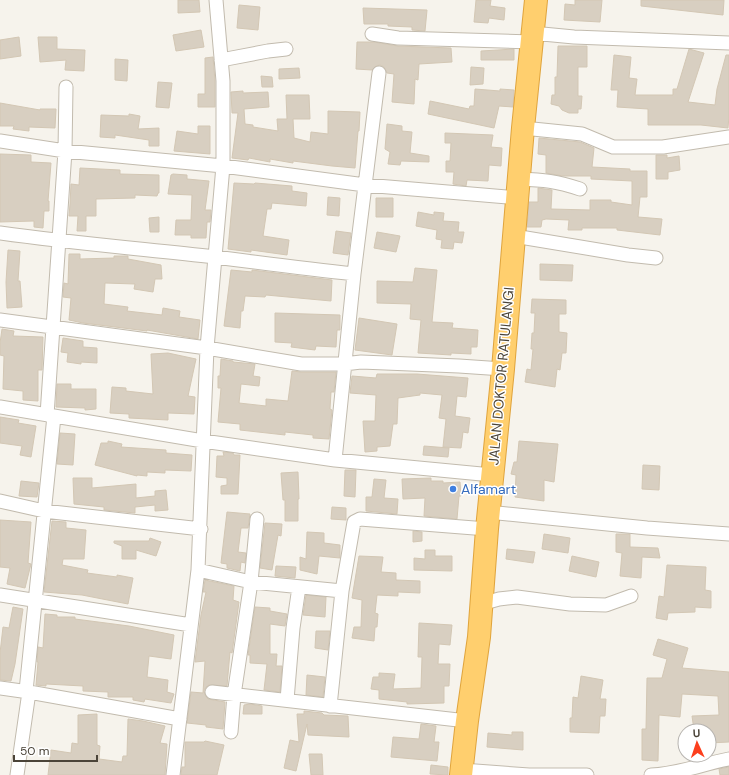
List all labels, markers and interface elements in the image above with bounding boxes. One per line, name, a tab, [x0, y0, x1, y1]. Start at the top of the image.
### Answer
street label: JALAN DOKTOR RATULANGI	[484, 286, 518, 466]
place label: Alfamart	[461, 480, 516, 498]
marker: Alfamart	[448, 484, 458, 494]
north arrow	[677, 723, 717, 763]
text: U	[692, 726, 701, 740]
scale bar	[14, 737, 97, 763]
text: 50 m	[20, 743, 49, 759]

